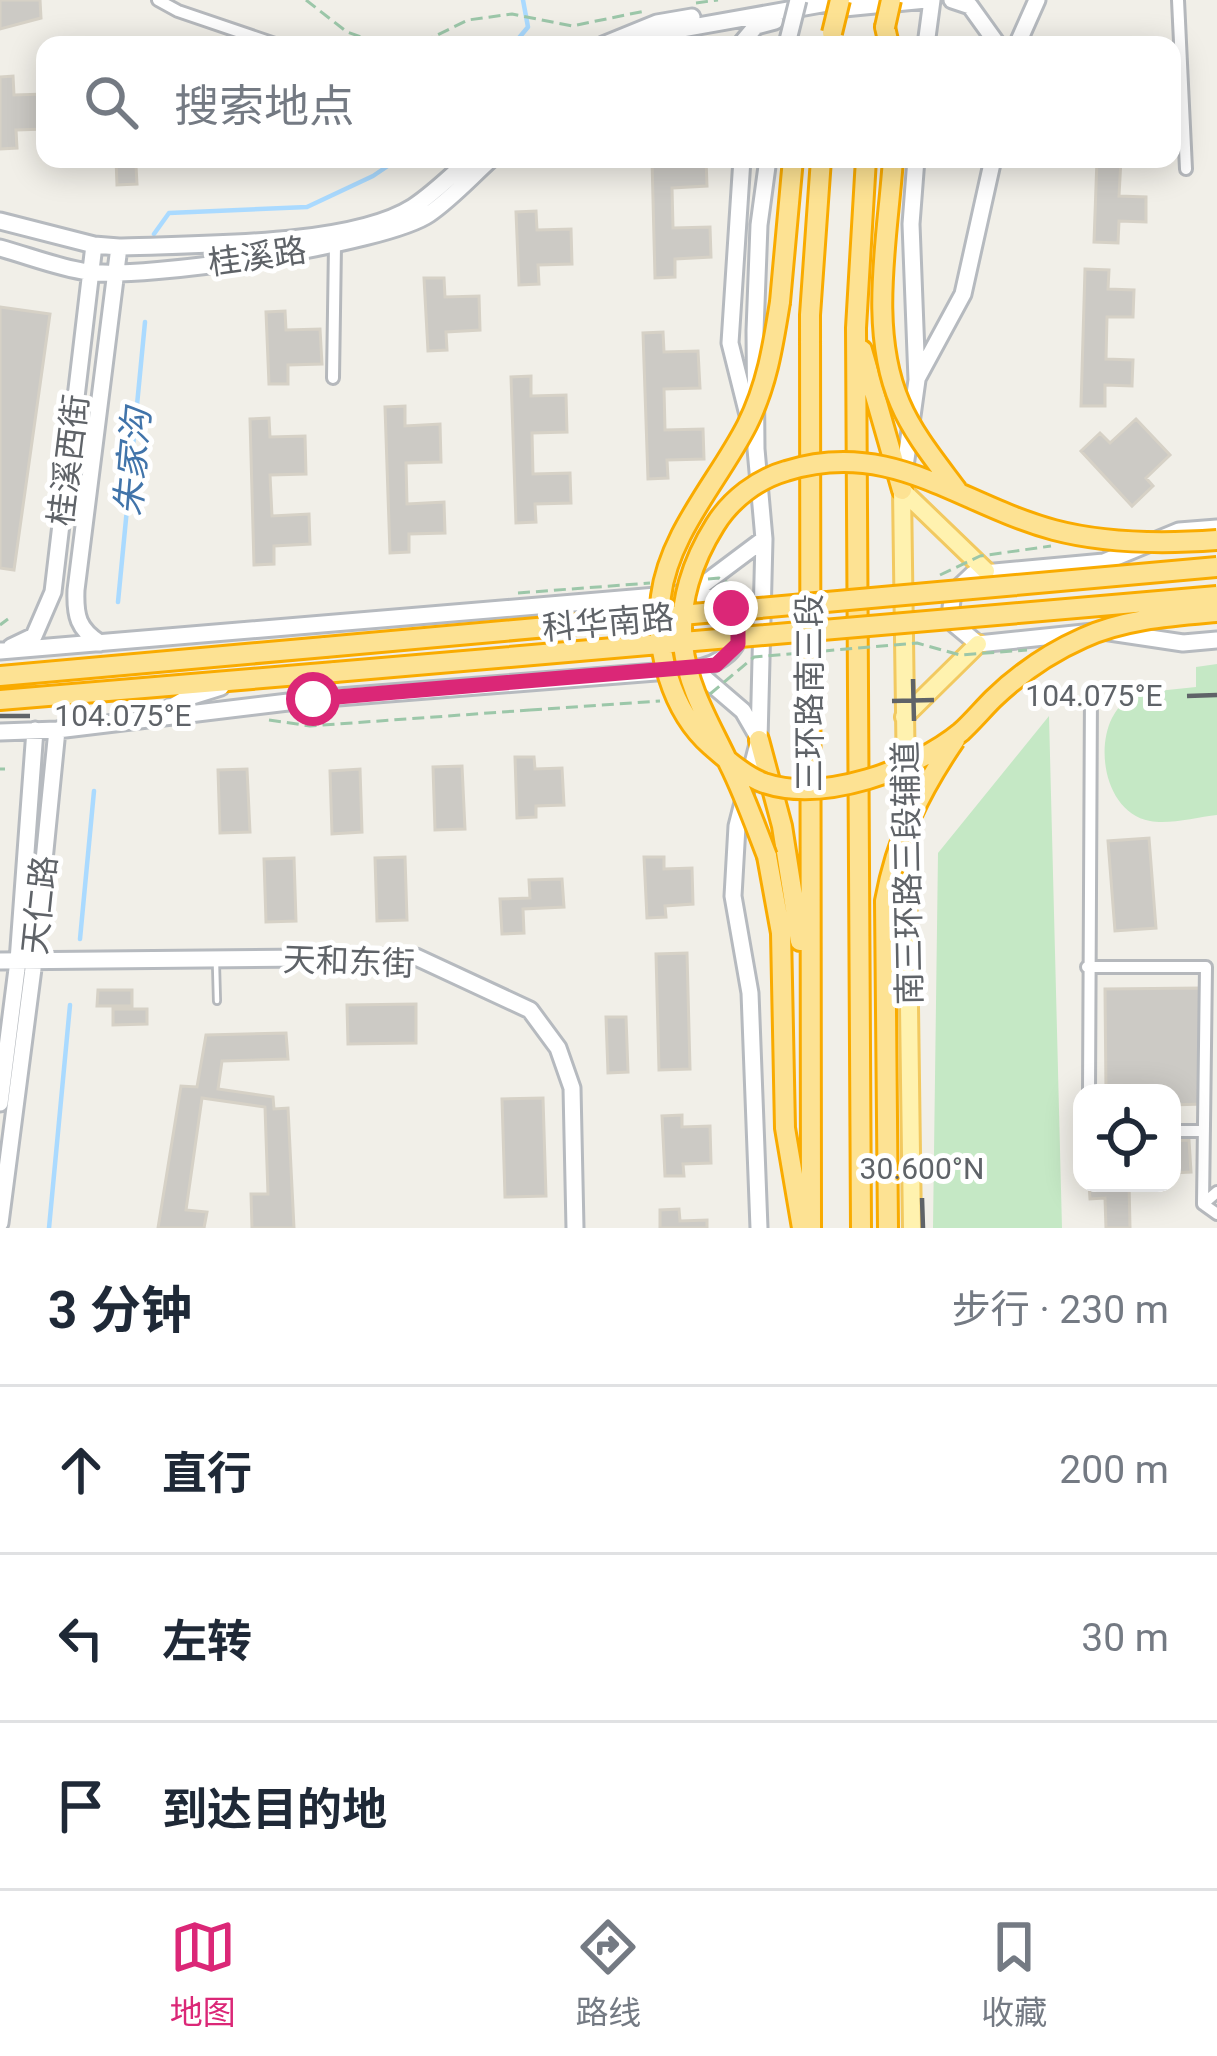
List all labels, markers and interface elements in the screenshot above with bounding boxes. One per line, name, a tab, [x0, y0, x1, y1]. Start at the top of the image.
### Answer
search box	[36, 36, 1181, 168]
icon: search	[78, 69, 144, 135]
text: 搜索地点	[174, 80, 354, 133]
street label: 桂溪路	[205, 230, 309, 283]
street label: 桂溪西街	[41, 392, 96, 528]
water label: 朱家沟	[107, 402, 159, 518]
route end	[704, 581, 758, 635]
street label: 三环路南三段	[790, 594, 829, 792]
street label: 科华南路	[541, 597, 675, 648]
route start	[286, 672, 340, 726]
text: 104.075°E	[1025, 678, 1163, 713]
text: 104.075°E	[54, 698, 192, 733]
street label: 南三环路三段辅道	[886, 741, 929, 1005]
street label: 天仁路	[15, 854, 64, 956]
street label: 天和东街	[282, 940, 416, 983]
map controls	[1073, 1084, 1181, 1192]
button: locate	[1073, 1084, 1181, 1192]
text: 30.600°N	[860, 1151, 984, 1186]
text: 3 分钟	[48, 1281, 192, 1340]
text: 步行 · 230 m	[952, 1287, 1169, 1333]
icon: ahead	[48, 1437, 114, 1503]
text: 直行	[162, 1447, 252, 1500]
text: 200 m	[1059, 1447, 1169, 1493]
icon: left	[48, 1605, 114, 1671]
text: 左转	[162, 1615, 252, 1668]
text: 30 m	[1081, 1615, 1169, 1661]
icon: arrive	[48, 1773, 114, 1839]
text: 到达目的地	[162, 1783, 387, 1836]
tab: 地图	[170, 1914, 236, 2034]
tab: 路线	[575, 1914, 641, 2034]
tab: 收藏	[981, 1914, 1047, 2034]

